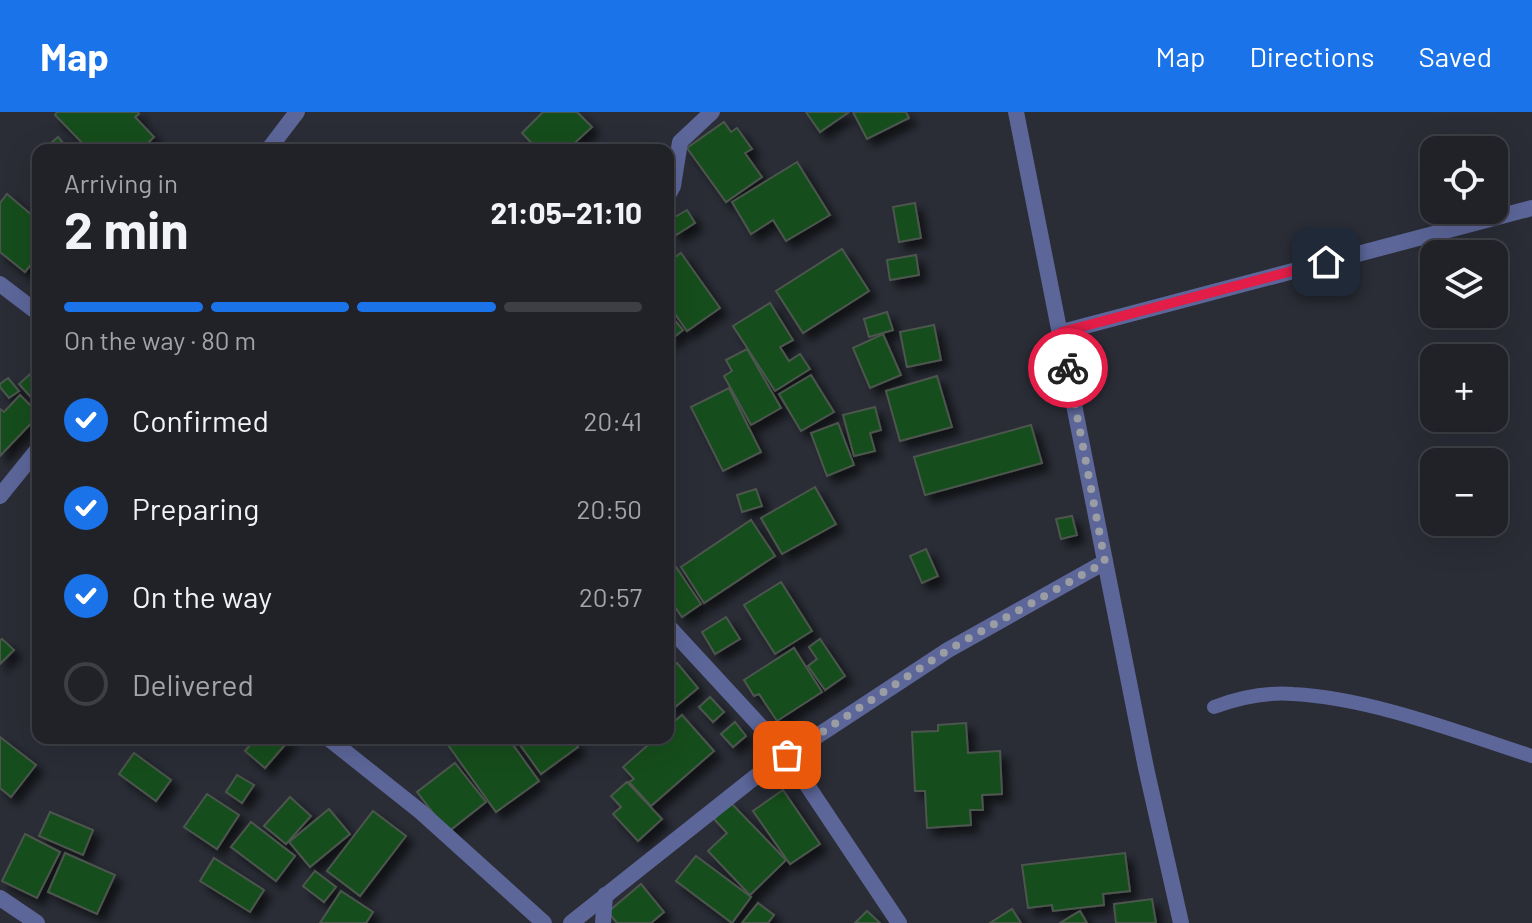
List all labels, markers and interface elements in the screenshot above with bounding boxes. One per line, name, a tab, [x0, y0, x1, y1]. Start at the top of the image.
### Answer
text: Map	[40, 33, 109, 79]
text: Map	[1156, 39, 1205, 73]
text: Directions	[1249, 39, 1375, 73]
text: Saved	[1419, 39, 1492, 73]
map controls	[1420, 136, 1508, 536]
button: locate	[1420, 136, 1508, 224]
text: Arriving in	[64, 167, 178, 198]
text: 21:05–21:10	[490, 194, 642, 230]
text: 2 min	[64, 197, 189, 259]
pin	[1292, 228, 1360, 296]
icon: home	[1304, 240, 1348, 284]
button: layers	[1420, 240, 1508, 328]
text: On the way · 80 m	[64, 324, 256, 355]
courier	[1028, 328, 1108, 408]
button: +	[1420, 344, 1508, 432]
icon: bike	[1046, 346, 1090, 390]
icon: check	[64, 398, 108, 442]
text: Confirmed	[132, 402, 269, 438]
text: 20:41	[584, 405, 642, 436]
button: −	[1420, 448, 1508, 536]
icon: check	[64, 486, 108, 530]
text: Preparing	[132, 490, 259, 526]
text: 20:50	[577, 493, 642, 524]
icon: check	[64, 574, 108, 618]
text: On the way	[132, 578, 272, 614]
text: 20:57	[579, 581, 642, 612]
text: Delivered	[132, 666, 254, 702]
pin	[753, 721, 821, 789]
icon: bag	[765, 733, 809, 777]

